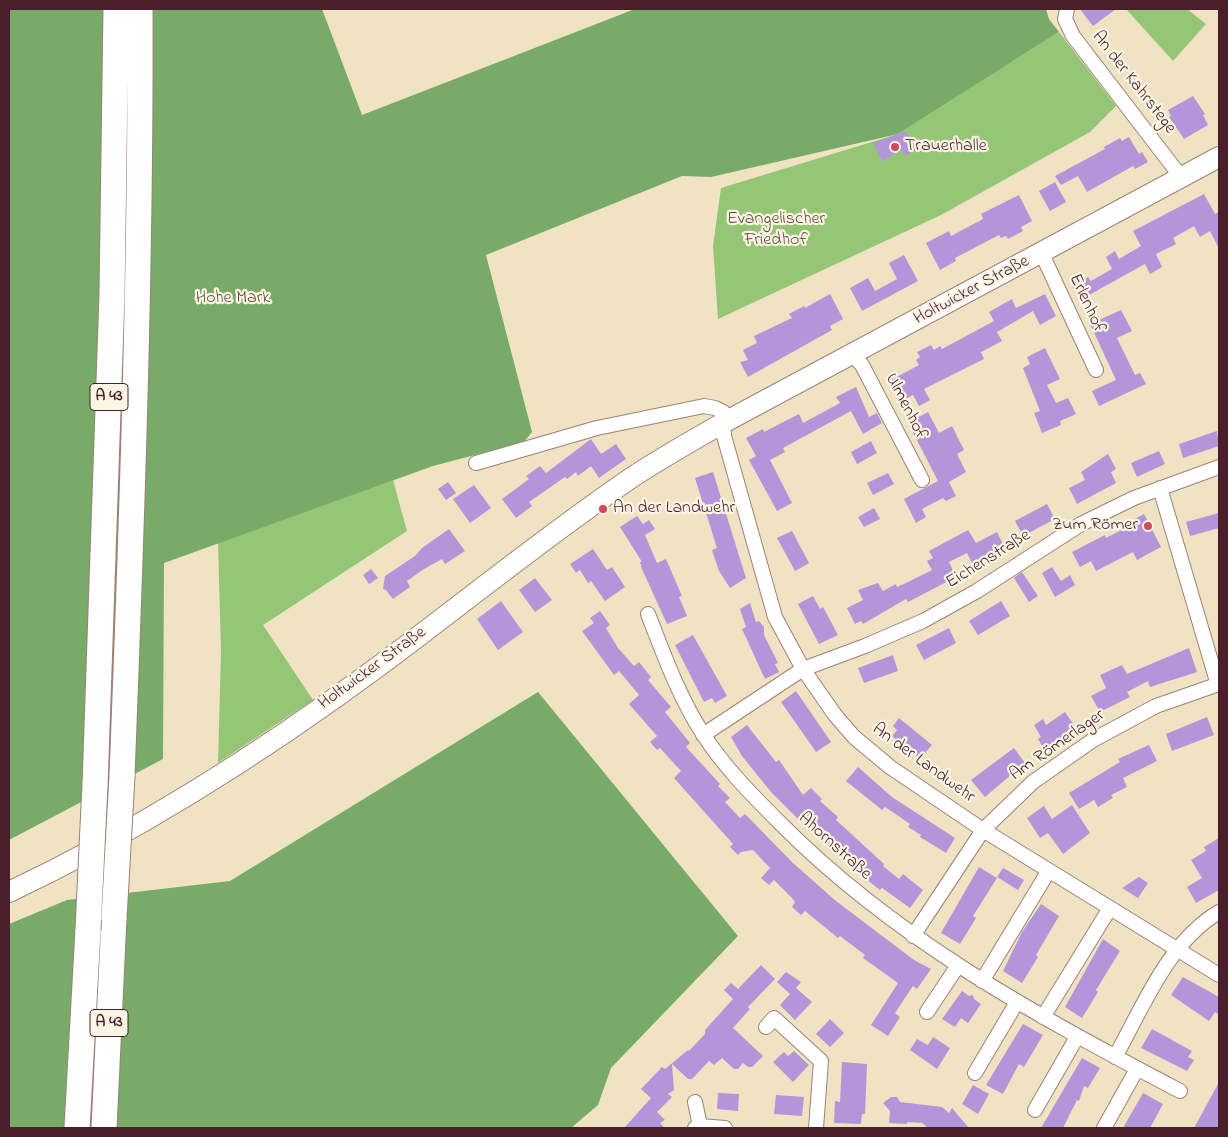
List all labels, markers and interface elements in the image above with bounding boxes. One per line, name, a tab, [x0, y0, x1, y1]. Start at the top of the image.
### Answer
street label: An der Kahrstege	[1086, 27, 1180, 139]
place label: Trauerhalle	[905, 136, 987, 158]
marker: Trauerhalle	[889, 141, 901, 153]
park label: Evangelischer Friedhof	[727, 209, 825, 252]
street label: Holtwicker Straße	[911, 251, 1033, 331]
street label: Erlenhof	[1063, 271, 1109, 337]
park label: Hohe Mark	[196, 288, 270, 310]
street label: Ulmenhof	[879, 370, 931, 444]
road number: A 43	[90, 384, 128, 411]
place label: An der Landwehr	[613, 498, 735, 520]
marker: An der Landwehr	[597, 503, 609, 515]
place label: Zum Römer	[1052, 515, 1138, 537]
marker: Zum Römer	[1142, 520, 1154, 532]
street label: Eichenstraße	[943, 526, 1035, 594]
street label: Holtwicker Straße	[315, 623, 431, 715]
street label: Am Römerlager	[1006, 705, 1110, 787]
street label: An der Landwehr	[867, 719, 979, 809]
street label: Ahornstraße	[793, 808, 875, 886]
road number: A 43	[90, 1010, 128, 1036]

